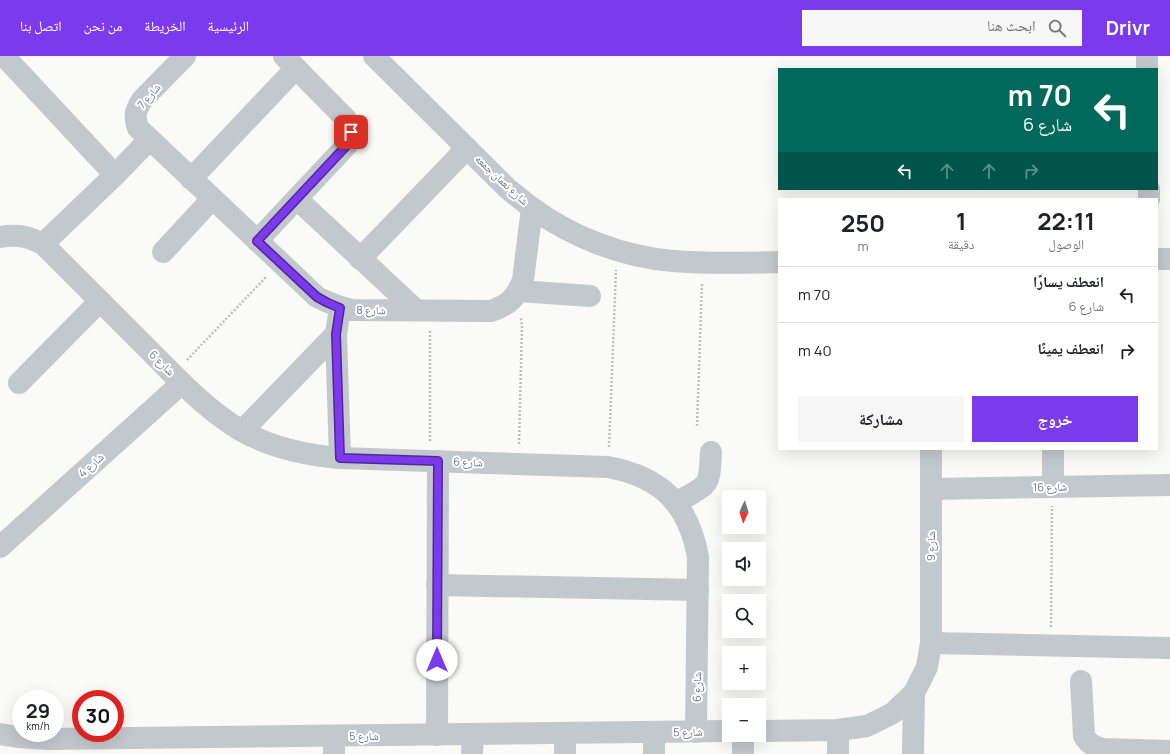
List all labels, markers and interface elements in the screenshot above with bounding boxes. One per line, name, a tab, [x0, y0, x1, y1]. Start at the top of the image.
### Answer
search box	[802, 10, 1082, 46]
text: ابحث هنا	[987, 15, 1036, 36]
text: Drivr	[1106, 15, 1150, 41]
text: اتصل بنا	[20, 16, 62, 35]
text: من نحن	[84, 16, 122, 35]
text: الخريطة	[144, 16, 186, 35]
text: الرئيسية	[208, 16, 249, 35]
icon: search	[1046, 17, 1068, 39]
text: 70 m	[1008, 76, 1072, 114]
street label: شارع 7	[134, 80, 164, 111]
icon: left	[1086, 84, 1138, 136]
text: شارع 6	[1023, 112, 1072, 136]
pin	[334, 115, 368, 149]
icon: arrive	[340, 121, 362, 143]
street label: شارع نعمان جمعه	[472, 151, 532, 208]
icon: left	[894, 160, 916, 182]
icon: ahead	[936, 160, 958, 182]
icon: ahead	[978, 160, 1000, 182]
icon: right	[1020, 160, 1042, 182]
text: 1	[956, 204, 966, 237]
text: 22:11	[1037, 204, 1095, 237]
text: 250	[841, 206, 885, 239]
text: دقيقة	[948, 235, 974, 253]
text: الوصول	[1048, 235, 1084, 253]
text: m	[857, 237, 868, 255]
text: انعطف يسارًا	[1033, 271, 1104, 292]
text: 70 m	[798, 284, 830, 305]
icon: left	[1116, 284, 1138, 306]
text: شارع 6	[1069, 297, 1104, 315]
street label: شارع 8	[356, 302, 386, 317]
text: انعطف يمينًا	[1037, 338, 1104, 359]
text: 40 m	[798, 340, 832, 361]
icon: right	[1116, 340, 1138, 362]
street label: شارع 6	[146, 347, 178, 379]
button: مشاركة	[798, 396, 964, 442]
button: خروج	[972, 396, 1138, 442]
street label: شارع 4	[75, 449, 107, 480]
street label: شارع 6	[453, 453, 483, 470]
street label: شارع 16	[1033, 479, 1067, 494]
north arrow	[722, 490, 766, 534]
map controls	[722, 490, 766, 742]
street label: شارع 9	[923, 531, 938, 561]
button: sound	[722, 542, 766, 586]
button: search	[722, 594, 766, 638]
position arrow	[416, 639, 458, 681]
button: +	[722, 646, 766, 690]
street label: شارع 6	[689, 672, 704, 702]
speed limit sign: 30	[72, 690, 124, 742]
text: 29	[26, 697, 50, 724]
button: −	[722, 698, 766, 742]
text: km/h	[26, 719, 50, 733]
street label: شارع 5	[673, 724, 703, 739]
street label: شارع 5	[349, 728, 379, 743]

